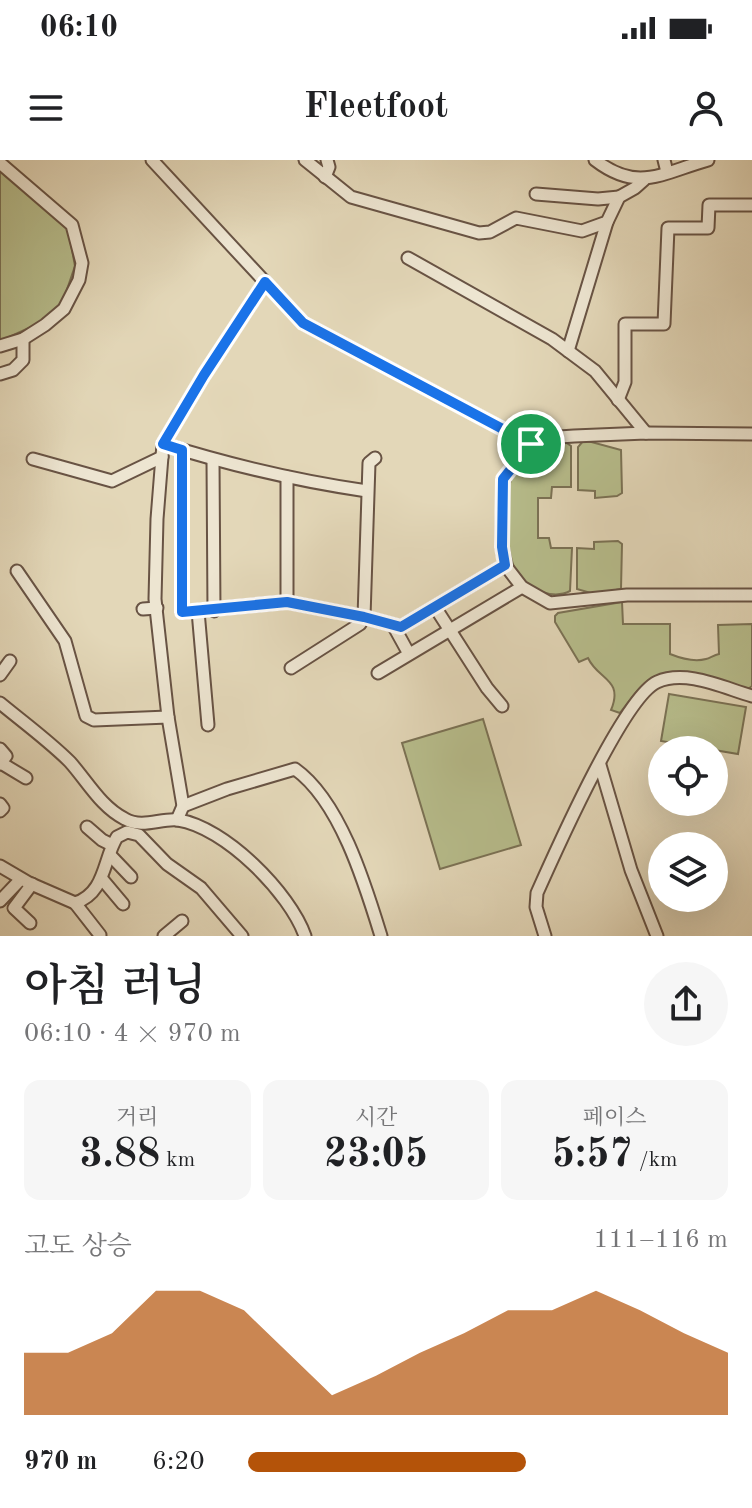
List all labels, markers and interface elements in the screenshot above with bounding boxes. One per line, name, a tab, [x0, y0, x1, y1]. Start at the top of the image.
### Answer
text: 06:10	[40, 13, 118, 43]
icon: menu	[24, 86, 68, 130]
icon: person	[684, 86, 728, 130]
text: Fleetfoot	[304, 90, 448, 126]
pin	[497, 410, 565, 478]
icon: arrive	[509, 422, 553, 466]
map controls	[648, 736, 728, 912]
button: locate	[648, 736, 728, 816]
button: layers	[648, 832, 728, 912]
button: share	[644, 962, 728, 1046]
text: 아침 러닝	[24, 966, 206, 1010]
text: 06:10 · 4 × 970 m	[24, 1021, 241, 1047]
text: 거리	[116, 1107, 159, 1129]
text: 시간	[355, 1107, 397, 1129]
text: 페이스	[583, 1107, 647, 1129]
text: 3.88	[79, 1136, 160, 1176]
text: 23:05	[324, 1136, 428, 1176]
text: 5:57	[552, 1136, 633, 1176]
text: km	[160, 1149, 195, 1171]
text: /km	[633, 1149, 678, 1171]
text: 111–116 m	[593, 1227, 728, 1253]
text: 고도 상승	[24, 1234, 132, 1260]
text: 970 m	[24, 1449, 97, 1475]
text: 6:20	[152, 1449, 205, 1475]

